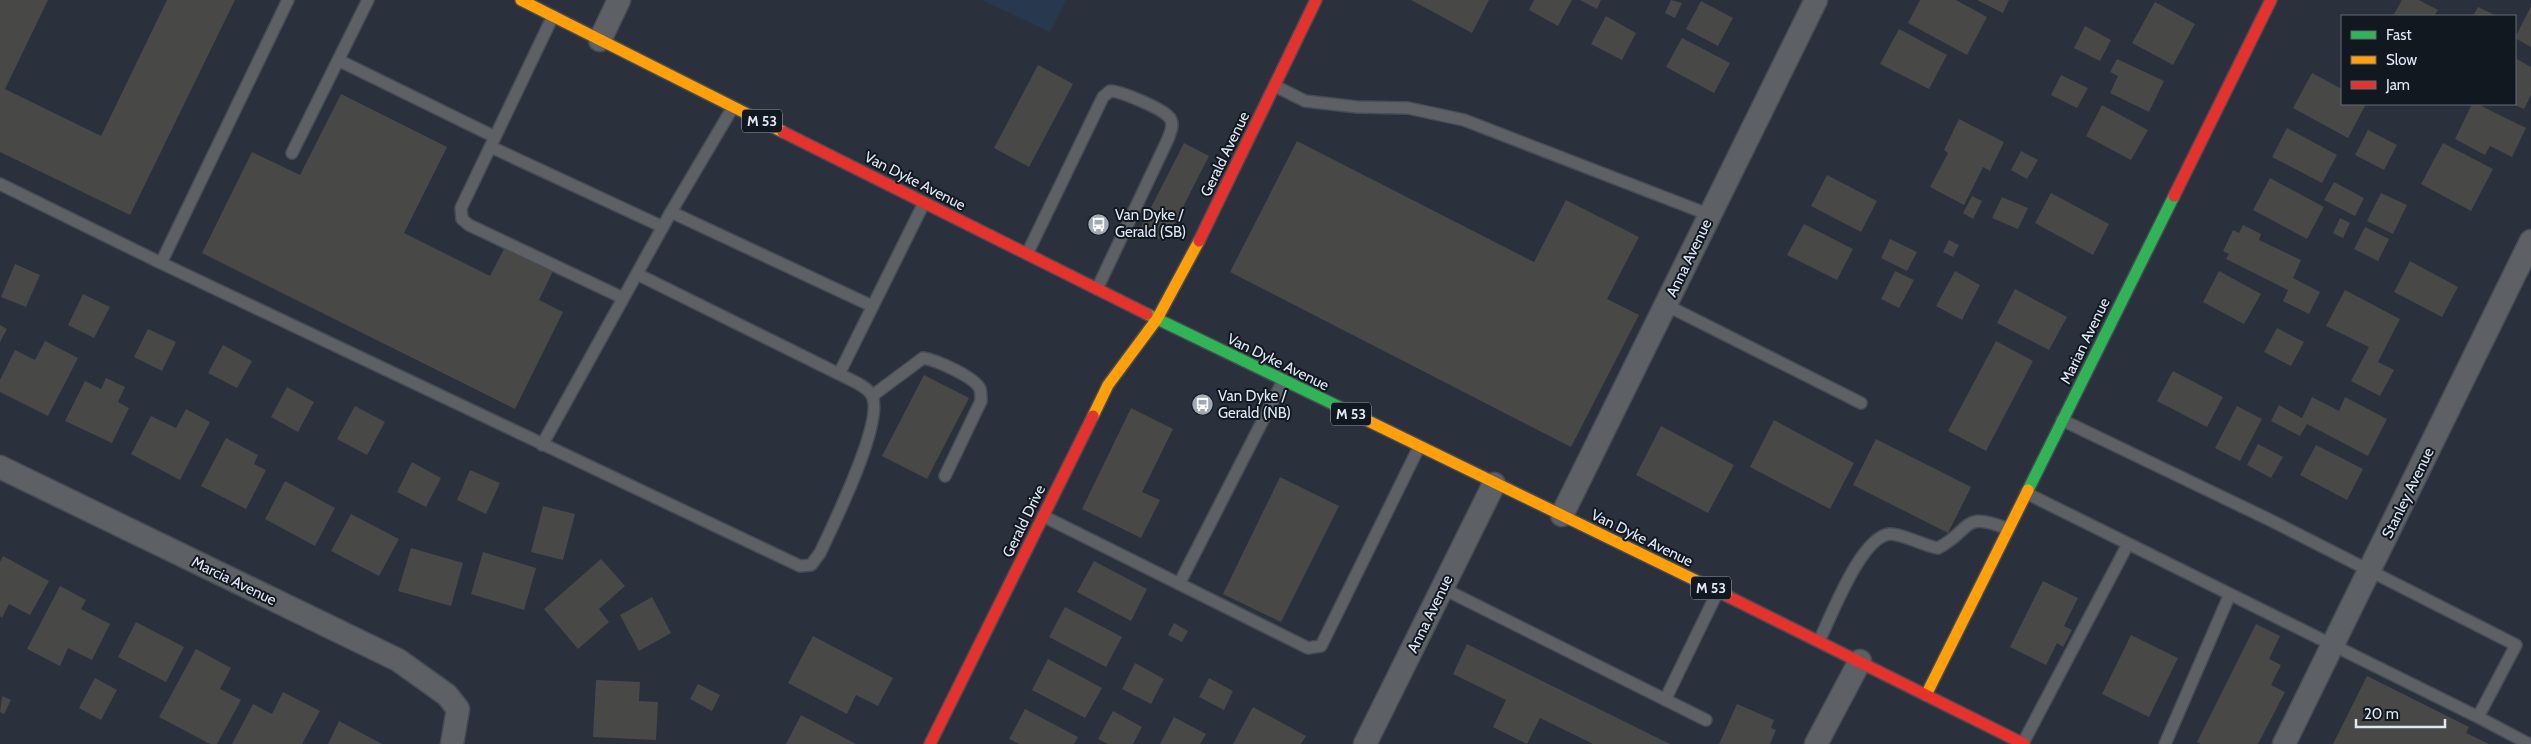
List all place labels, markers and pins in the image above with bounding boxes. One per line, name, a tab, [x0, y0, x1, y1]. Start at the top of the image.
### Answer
place label: Van Dyke / Gerald (SB)	[1115, 206, 1186, 241]
bus stop icon: Van Dyke / Gerald (SB)	[1087, 212, 1111, 236]
place label: Van Dyke / Gerald (NB)	[1218, 387, 1291, 422]
bus stop icon: Van Dyke / Gerald (NB)	[1190, 393, 1214, 417]

